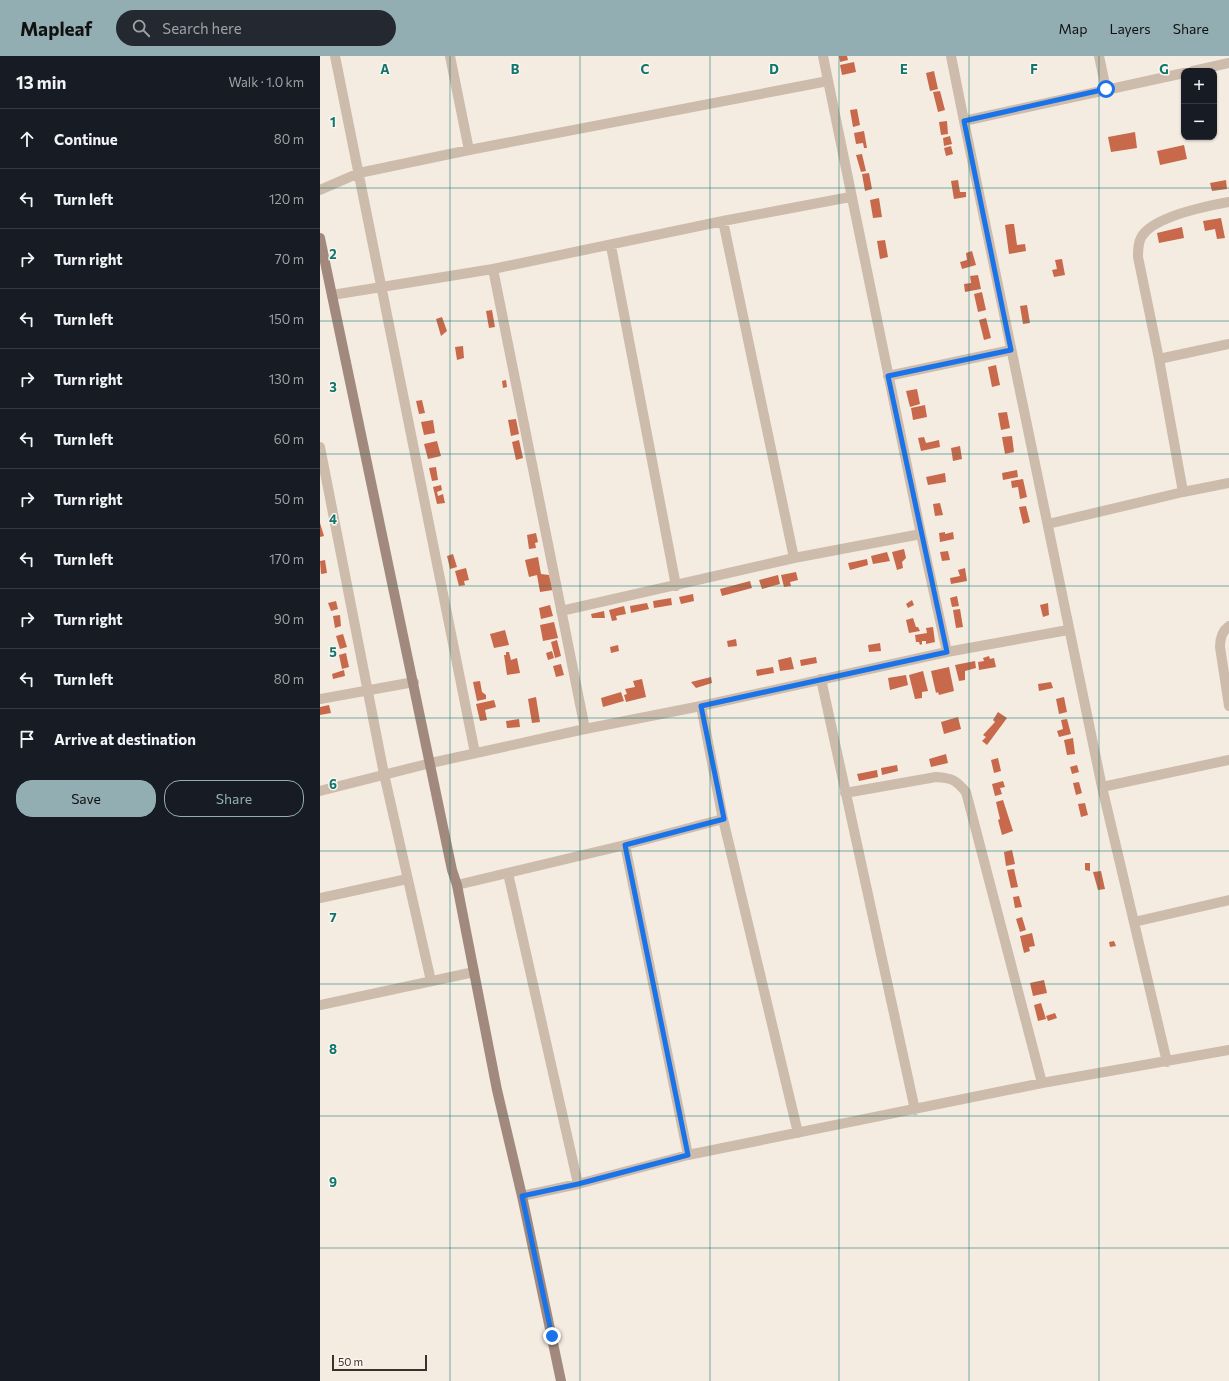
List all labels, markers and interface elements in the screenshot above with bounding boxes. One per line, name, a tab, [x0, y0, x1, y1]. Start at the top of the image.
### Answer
search box	[116, 10, 396, 46]
text: Mapleaf	[20, 17, 92, 40]
icon: search	[130, 17, 152, 39]
text: Search here	[162, 19, 242, 37]
text: Map	[1059, 20, 1087, 37]
text: Layers	[1109, 20, 1151, 37]
text: Share	[1173, 20, 1209, 37]
text: A	[380, 61, 390, 77]
text: B	[511, 61, 520, 77]
text: C	[641, 61, 650, 77]
text: D	[769, 61, 779, 77]
text: E	[900, 61, 908, 77]
text: F	[1030, 61, 1038, 77]
text: G	[1159, 61, 1169, 77]
map controls	[1181, 68, 1217, 140]
button: +	[1181, 68, 1217, 104]
text: 13 min	[16, 72, 66, 93]
text: Walk · 1.0 km	[228, 74, 304, 90]
route start	[1097, 80, 1115, 98]
button: −	[1181, 104, 1217, 140]
text: 1	[330, 114, 336, 130]
icon: ahead	[16, 128, 38, 150]
text: Continue	[54, 130, 118, 148]
text: 80 m	[274, 131, 304, 147]
icon: left	[16, 188, 38, 210]
text: Turn left	[54, 190, 113, 208]
text: 120 m	[269, 191, 304, 207]
text: 2	[329, 246, 337, 262]
icon: right	[16, 248, 38, 270]
text: Turn right	[54, 250, 123, 268]
text: 70 m	[275, 251, 304, 267]
icon: left	[16, 308, 38, 330]
text: Turn left	[54, 310, 113, 328]
text: 150 m	[269, 311, 304, 327]
icon: right	[16, 368, 38, 390]
text: Turn right	[54, 370, 123, 388]
text: 130 m	[269, 371, 304, 387]
text: 3	[329, 379, 337, 395]
icon: left	[16, 428, 38, 450]
text: Turn left	[54, 430, 113, 448]
text: 60 m	[274, 431, 304, 447]
icon: right	[16, 488, 38, 510]
text: Turn right	[54, 490, 123, 508]
text: 50 m	[274, 491, 304, 507]
text: 4	[329, 511, 337, 527]
icon: left	[16, 548, 38, 570]
text: Turn left	[54, 550, 113, 568]
text: 170 m	[269, 551, 304, 567]
icon: right	[16, 608, 38, 630]
text: Turn right	[54, 610, 123, 628]
text: 90 m	[274, 611, 304, 627]
text: 5	[329, 644, 337, 660]
icon: left	[16, 668, 38, 690]
text: Turn left	[54, 670, 113, 688]
text: 80 m	[274, 671, 304, 687]
icon: arrive	[16, 728, 38, 750]
text: Arrive at destination	[54, 730, 196, 748]
text: 6	[329, 776, 337, 792]
button: Save	[16, 780, 156, 817]
button: Share	[164, 780, 304, 817]
text: 7	[329, 909, 337, 925]
text: 8	[329, 1041, 337, 1057]
text: 9	[329, 1174, 337, 1190]
route end	[543, 1327, 561, 1345]
scale bar	[332, 1353, 427, 1372]
text: 50 m	[338, 1355, 363, 1368]

